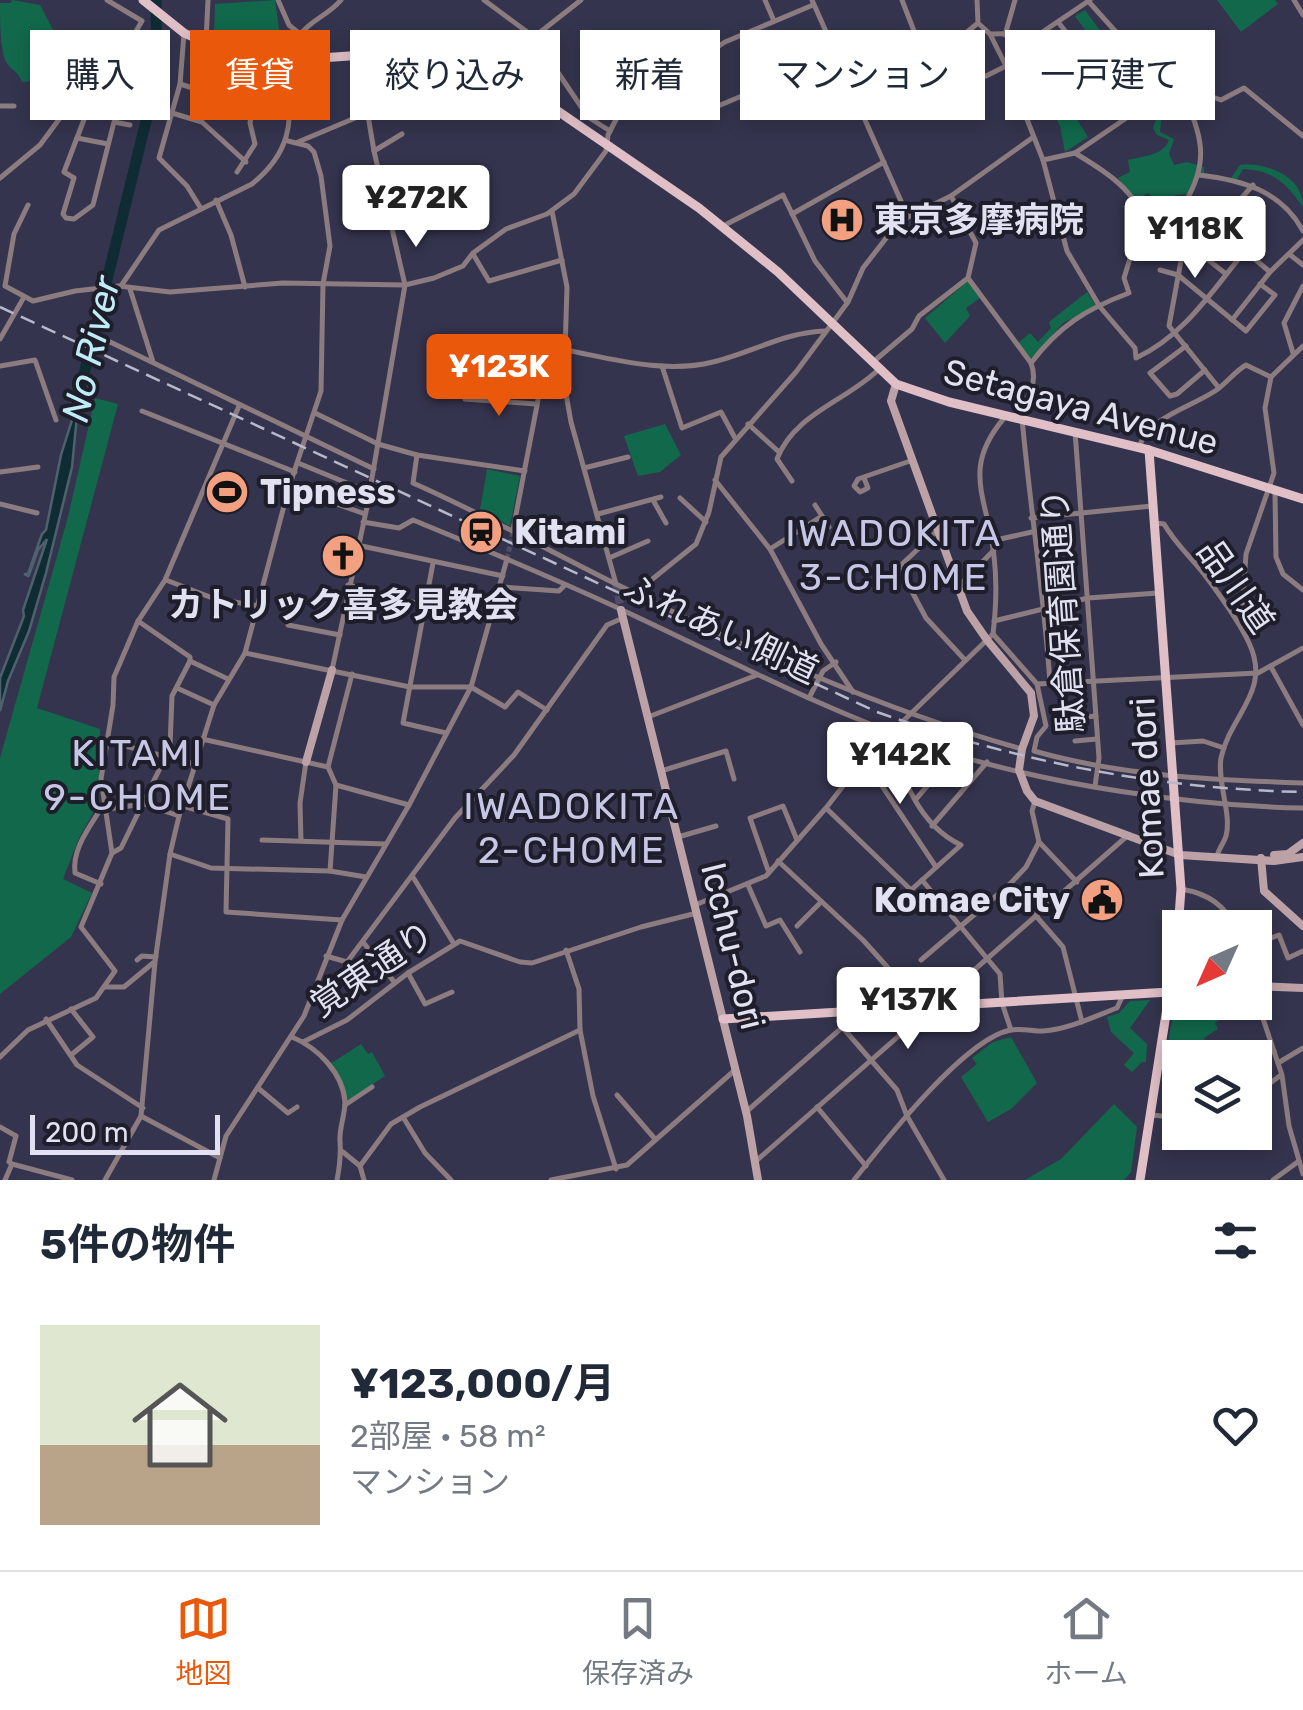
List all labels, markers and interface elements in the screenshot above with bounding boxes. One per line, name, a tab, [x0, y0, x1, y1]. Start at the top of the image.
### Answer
chip: 購入	[30, 30, 170, 120]
chip: 賃貸	[190, 30, 330, 120]
chip: 絞り込み	[350, 30, 560, 120]
chip: 新着	[580, 30, 720, 120]
chip: マンション	[740, 30, 985, 120]
chip: 一戸建て	[1005, 30, 1215, 120]
pin: ¥272K	[346, 165, 486, 250]
text: ¥272K	[364, 178, 468, 216]
pin: ¥118K	[1125, 196, 1265, 281]
hospital icon: 東京多摩病院	[819, 197, 865, 243]
place label: 東京多摩病院	[874, 199, 1084, 241]
text: ¥118K	[1147, 209, 1243, 247]
water label: No River	[52, 270, 130, 426]
pin: ¥123K	[429, 334, 569, 419]
text: ¥123K	[448, 347, 550, 385]
street label: Setagaya Avenue	[939, 350, 1223, 464]
sports icon: Tipness	[204, 469, 250, 515]
place label: Tipness	[260, 471, 396, 513]
street label: 駄倉保育園通り	[1034, 487, 1092, 735]
station icon: Kitami	[458, 509, 504, 555]
district label: IWADOKITA 3-CHOME	[785, 510, 1003, 600]
place label: Kitami	[514, 511, 626, 553]
street label: 品川道	[1189, 531, 1283, 641]
church icon: カトリック喜多見教会	[320, 533, 366, 579]
street label: ふれあい側道	[617, 566, 825, 692]
place label: カトリック喜多見教会	[168, 584, 518, 626]
street label: Komae dori	[1121, 696, 1173, 880]
pin: ¥142K	[830, 722, 970, 807]
district label: KITAMI 9-CHOME	[43, 730, 233, 820]
text: ¥142K	[849, 735, 951, 773]
district label: IWADOKITA 2-CHOME	[463, 783, 681, 873]
street label: Icchu-dori	[692, 858, 774, 1034]
public building icon: Komae City	[1079, 877, 1125, 923]
place label: Komae City	[874, 879, 1070, 921]
north arrow	[1162, 910, 1272, 1020]
map controls	[1162, 910, 1272, 1150]
street label: 覚東通り	[302, 912, 442, 1026]
pin: ¥137K	[838, 967, 978, 1052]
text: ¥137K	[859, 980, 957, 1018]
button: layers	[1162, 1040, 1272, 1150]
scale bar	[30, 1110, 220, 1154]
text: 200 m	[45, 1116, 129, 1149]
icon: filters	[1208, 1213, 1263, 1268]
text: 5件の物件	[40, 1220, 235, 1270]
text: ¥123,000/月	[350, 1359, 615, 1409]
icon: home	[120, 1365, 240, 1485]
icon: heart	[1208, 1398, 1263, 1453]
text: 2部屋 · 58 m²	[350, 1417, 546, 1455]
text: マンション	[350, 1463, 510, 1501]
tab: 地図	[175, 1591, 231, 1691]
tab: 保存済み	[582, 1591, 694, 1691]
tab: ホーム	[1045, 1591, 1128, 1691]

